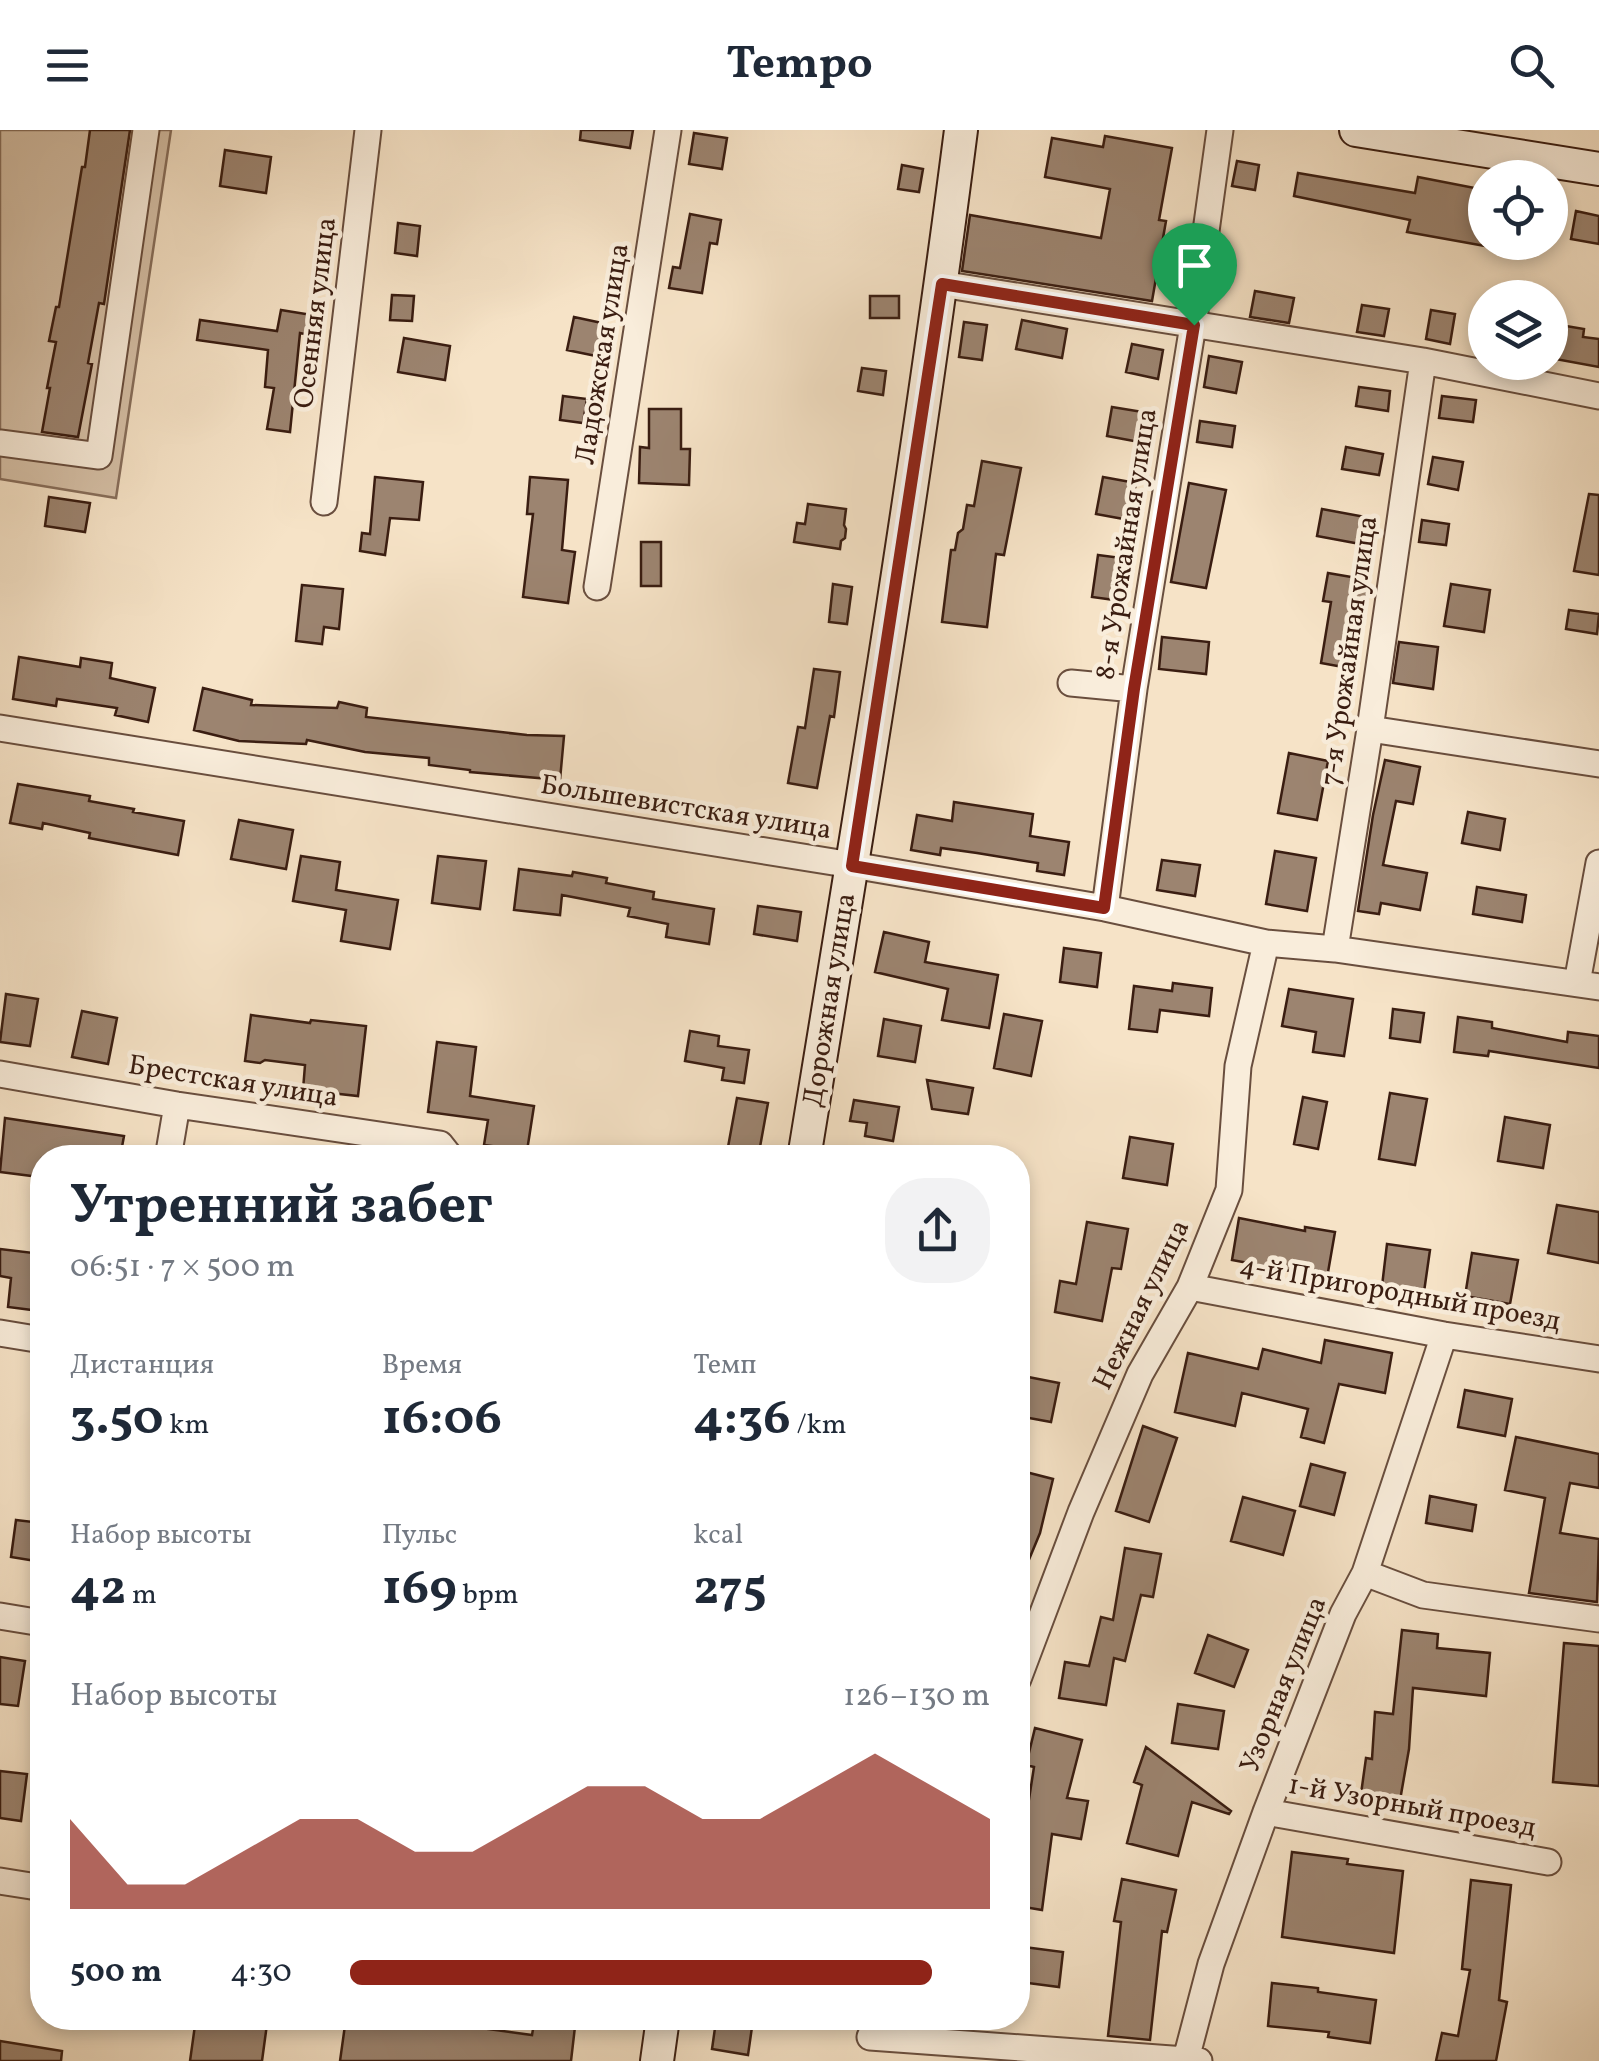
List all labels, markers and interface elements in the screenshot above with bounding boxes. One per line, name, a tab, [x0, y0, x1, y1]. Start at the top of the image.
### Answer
text: Tempo	[726, 34, 873, 97]
icon: menu	[40, 38, 95, 93]
icon: search	[1504, 38, 1559, 93]
map controls	[1468, 160, 1568, 380]
button: locate	[1468, 160, 1568, 260]
street label: Осенняя улица	[285, 215, 347, 411]
pin	[1152, 223, 1237, 326]
icon: arrive	[1167, 238, 1222, 293]
street label: Ладожская улица	[566, 241, 640, 467]
button: layers	[1468, 280, 1568, 380]
street label: 8-я Урожайная улица	[1086, 405, 1168, 683]
street label: 7-я Урожайная улица	[1312, 513, 1388, 789]
street label: Большевистская улица	[538, 766, 834, 850]
street label: Дорожная улица	[794, 890, 866, 1110]
street label: Брестская улица	[125, 1046, 341, 1118]
text: Утренний забег	[70, 1170, 493, 1246]
button: share	[885, 1178, 990, 1283]
street label: Нежная улица	[1084, 1213, 1200, 1397]
text: 06:51 · 7 × 500 m	[70, 1246, 295, 1290]
street label: 4-й Пригородный проезд	[1236, 1247, 1564, 1341]
text: Дистанция	[70, 1346, 214, 1385]
text: Время	[382, 1346, 462, 1385]
text: Темп	[693, 1346, 757, 1385]
text: 3.50	[70, 1385, 164, 1455]
text: 16:06	[382, 1385, 502, 1455]
text: 4:36	[693, 1385, 791, 1455]
text: km	[164, 1406, 209, 1445]
text: /km	[791, 1406, 847, 1445]
text: Набор высоты	[70, 1516, 251, 1555]
text: Пульс	[382, 1516, 457, 1555]
text: kcal	[693, 1516, 743, 1555]
text: 42	[70, 1555, 126, 1625]
text: 169	[382, 1555, 457, 1625]
text: 275	[693, 1555, 767, 1625]
text: m	[126, 1576, 157, 1615]
text: bpm	[457, 1576, 519, 1615]
street label: Узорная улица	[1231, 1591, 1337, 1779]
text: Набор высоты	[70, 1675, 277, 1719]
text: 126–130 m	[843, 1675, 990, 1719]
street label: 1-й Узорный проезд	[1285, 1766, 1539, 1848]
text: 500 m	[70, 1951, 162, 1995]
text: 4:30	[230, 1951, 292, 1995]

